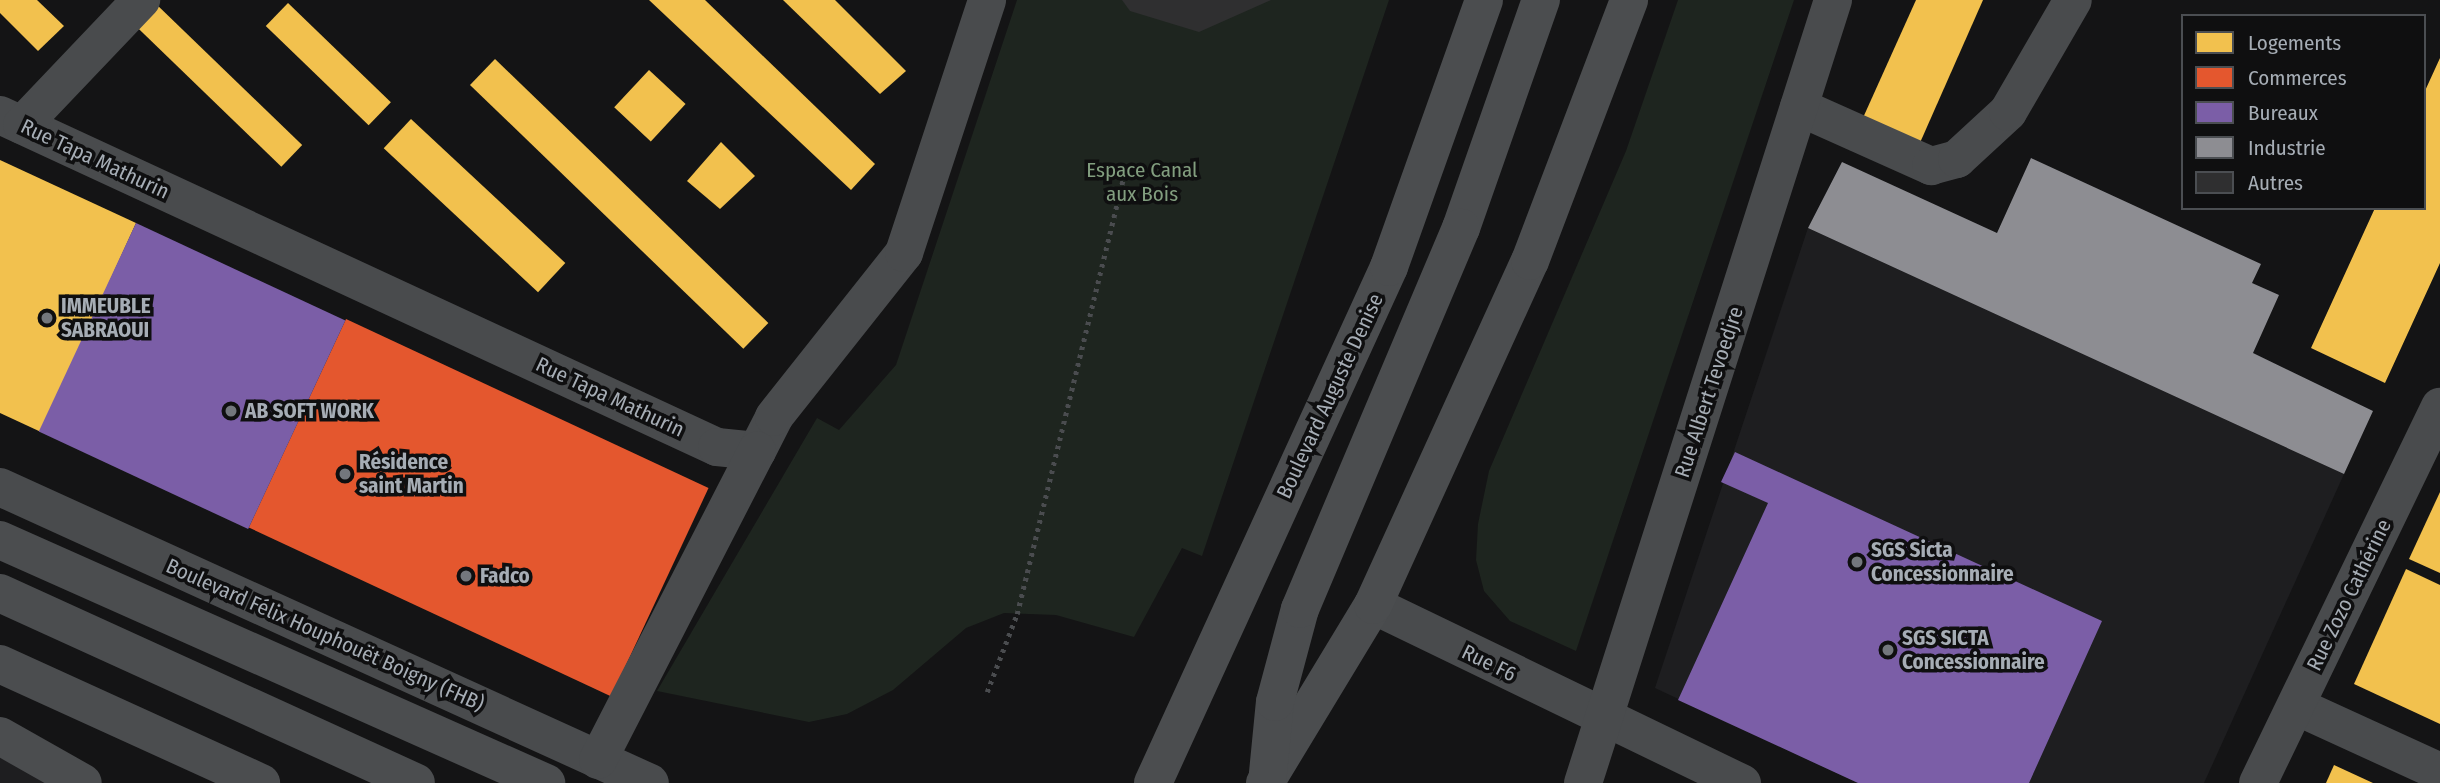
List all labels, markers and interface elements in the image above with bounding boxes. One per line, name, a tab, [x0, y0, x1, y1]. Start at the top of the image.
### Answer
legend	[2181, 14, 2426, 210]
text: Logements	[2248, 30, 2341, 56]
text: Commerces	[2248, 65, 2347, 91]
text: Bureaux	[2248, 100, 2318, 126]
street label: Rue Tapa Mathurin	[17, 114, 173, 204]
text: Industrie	[2248, 135, 2326, 161]
park label: Espace Canal aux Bois	[1086, 157, 1198, 207]
text: Autres	[2248, 170, 2303, 196]
street label: Boulevard Auguste Denise	[1271, 289, 1389, 503]
place label: IMMEUBLE SABRAOUI	[61, 293, 151, 343]
street label: Rue Albert Tevoedjre	[1669, 303, 1749, 481]
marker: IMMEUBLE SABRAOUI	[39, 310, 55, 326]
street label: Rue Tapa Mathurin	[532, 352, 688, 442]
place label: AB SOFT WORK	[245, 398, 374, 424]
marker: AB SOFT WORK	[223, 403, 239, 419]
place label: Résidence saint Martin	[359, 449, 464, 499]
marker: Résidence saint Martin	[337, 466, 353, 482]
street label: Rue Zozo Cathérine	[2301, 515, 2397, 675]
place label: SGS Sicta Concessionnaire	[1871, 537, 2014, 587]
street label: Boulevard Félix Houphouët Boigny (FHB)	[162, 553, 488, 717]
marker: SGS Sicta Concessionnaire	[1849, 554, 1865, 570]
place label: Fadco	[480, 563, 530, 589]
marker: Fadco	[458, 568, 474, 584]
place label: SGS SICTA Concessionnaire	[1902, 625, 2045, 675]
street label: Rue F6	[1458, 639, 1520, 687]
marker: SGS SICTA Concessionnaire	[1880, 642, 1896, 658]

